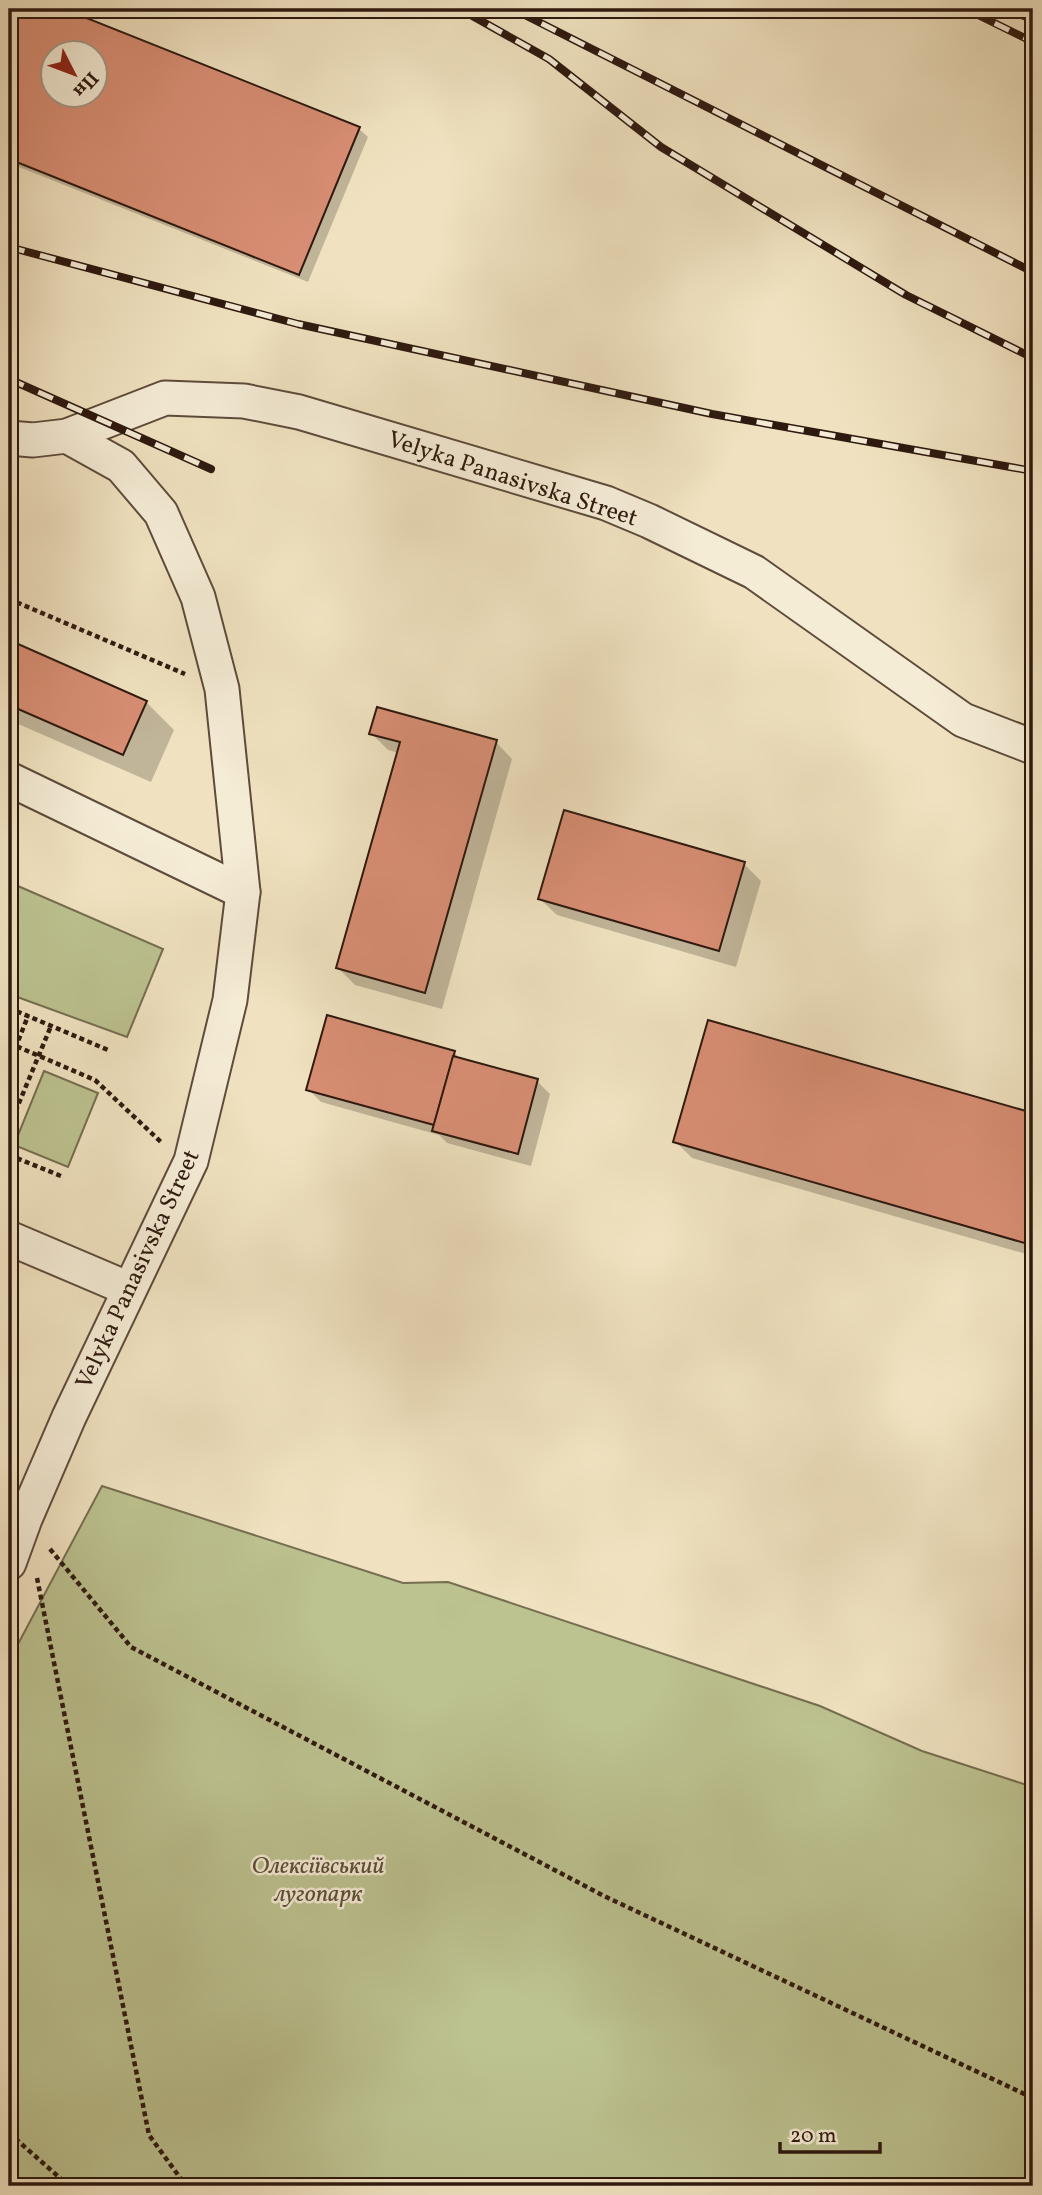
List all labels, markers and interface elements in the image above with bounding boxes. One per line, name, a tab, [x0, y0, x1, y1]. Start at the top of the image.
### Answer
north arrow	[38, 38, 108, 108]
text: Пн	[66, 65, 104, 103]
street label: Velyka Panasivska Street	[383, 423, 642, 536]
street label: Velyka Panasivska Street	[68, 1144, 209, 1395]
park label: Олексіївський лугопарк	[251, 1850, 385, 1912]
scale bar	[780, 2111, 879, 2155]
text: 20 m	[790, 2122, 836, 2151]

